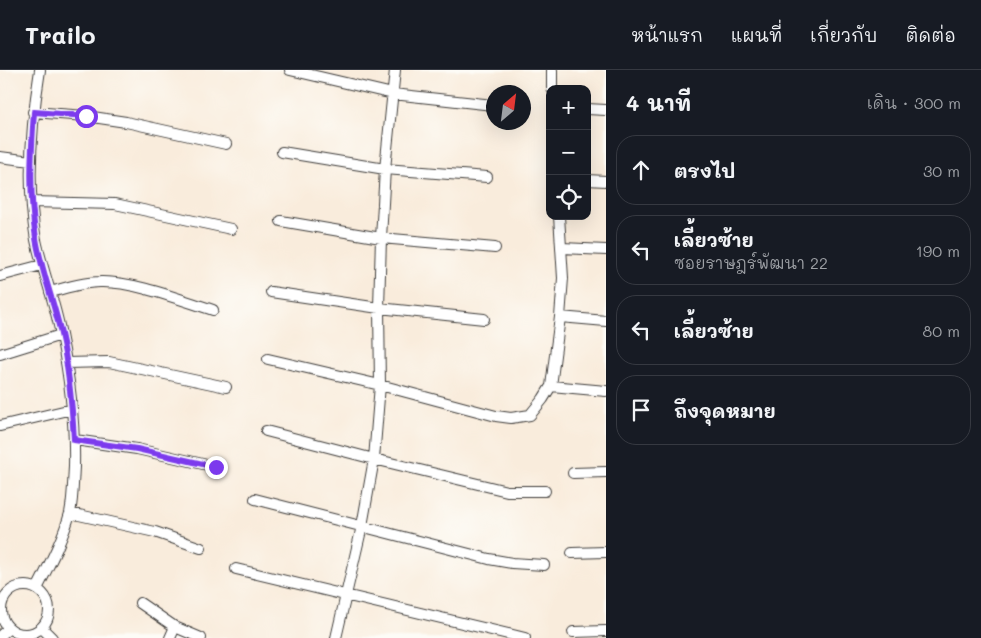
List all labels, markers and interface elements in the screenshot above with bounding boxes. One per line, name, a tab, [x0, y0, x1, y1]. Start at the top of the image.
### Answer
text: Trailo	[25, 19, 96, 50]
text: หน้าแรก	[631, 23, 703, 47]
text: แผนที่	[731, 23, 782, 47]
text: เกี่ยวกับ	[810, 23, 877, 47]
text: ติดต่อ	[905, 23, 956, 47]
north arrow	[486, 85, 531, 130]
map controls	[546, 85, 591, 220]
button: +	[546, 85, 591, 130]
text: 4 นาที	[626, 89, 691, 116]
text: เดิน · 300 m	[867, 92, 961, 113]
route start	[75, 105, 98, 128]
button: −	[546, 130, 591, 175]
icon: ahead	[627, 156, 655, 184]
text: ตรงไป	[674, 158, 735, 183]
text: 30 m	[923, 160, 960, 181]
button: locate	[546, 175, 591, 220]
text: เลี้ยวซ้าย	[674, 227, 754, 252]
icon: left	[627, 236, 655, 264]
text: 190 m	[916, 240, 960, 261]
text: ซอยราษฎร์พัฒนา 22	[674, 252, 828, 273]
icon: left	[627, 316, 655, 344]
text: เลี้ยวซ้าย	[674, 318, 754, 343]
text: 80 m	[923, 320, 960, 341]
icon: arrive	[627, 396, 655, 424]
text: ถึงจุดหมาย	[674, 398, 776, 423]
route end	[205, 456, 228, 479]

